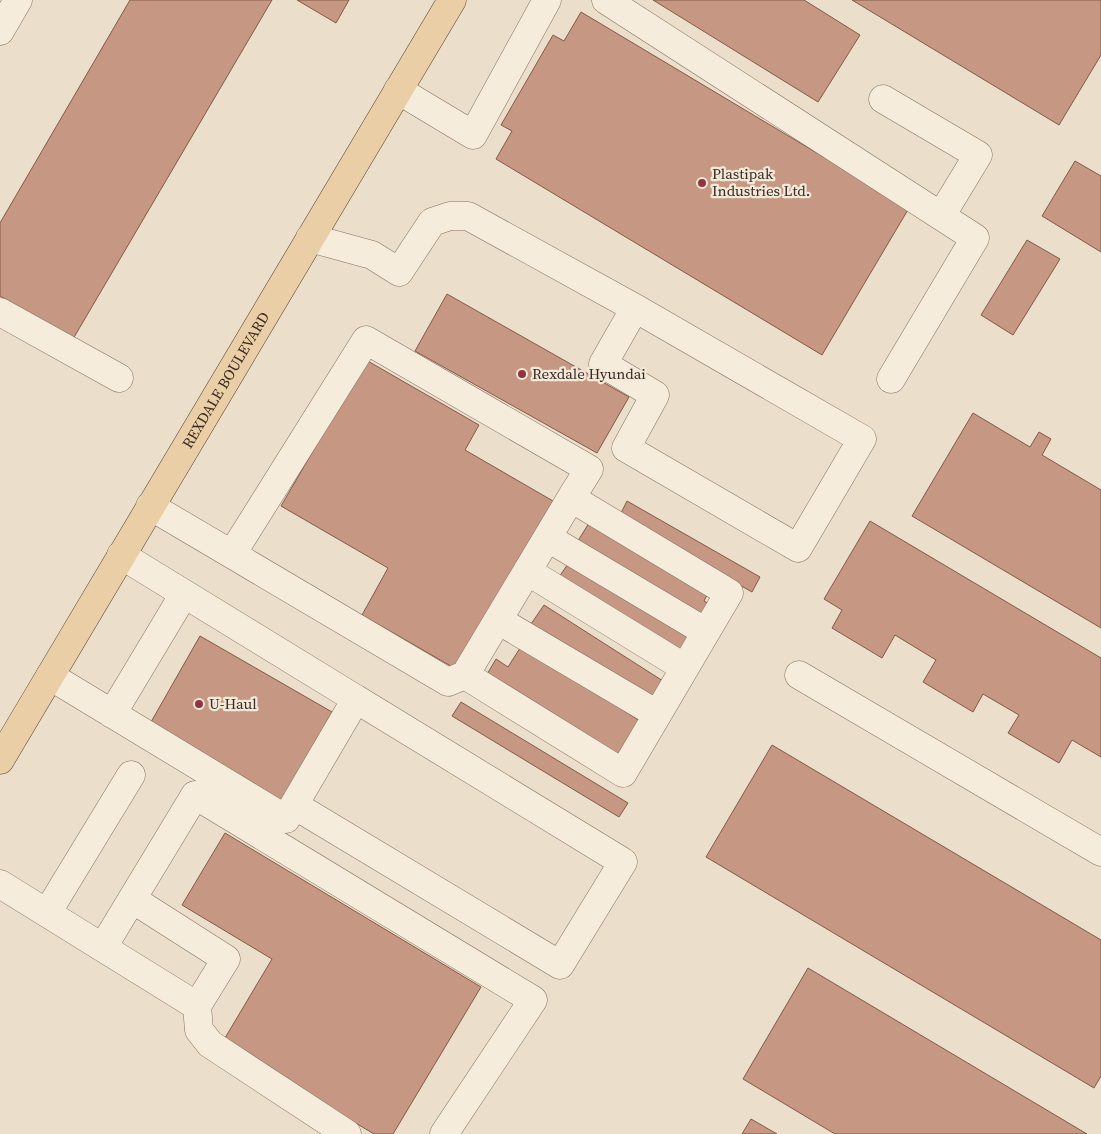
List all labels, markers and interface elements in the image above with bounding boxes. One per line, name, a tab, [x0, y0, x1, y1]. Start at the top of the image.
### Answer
place label: Plastipak Industries Ltd.	[712, 163, 810, 201]
marker: Plastipak Industries Ltd.	[696, 177, 708, 189]
street label: REXDALE BOULEVARD	[177, 308, 274, 452]
place label: Rexdale Hyundai	[532, 363, 646, 384]
marker: Rexdale Hyundai	[516, 368, 528, 380]
place label: U-Haul	[209, 693, 257, 714]
marker: U-Haul	[193, 698, 205, 710]

